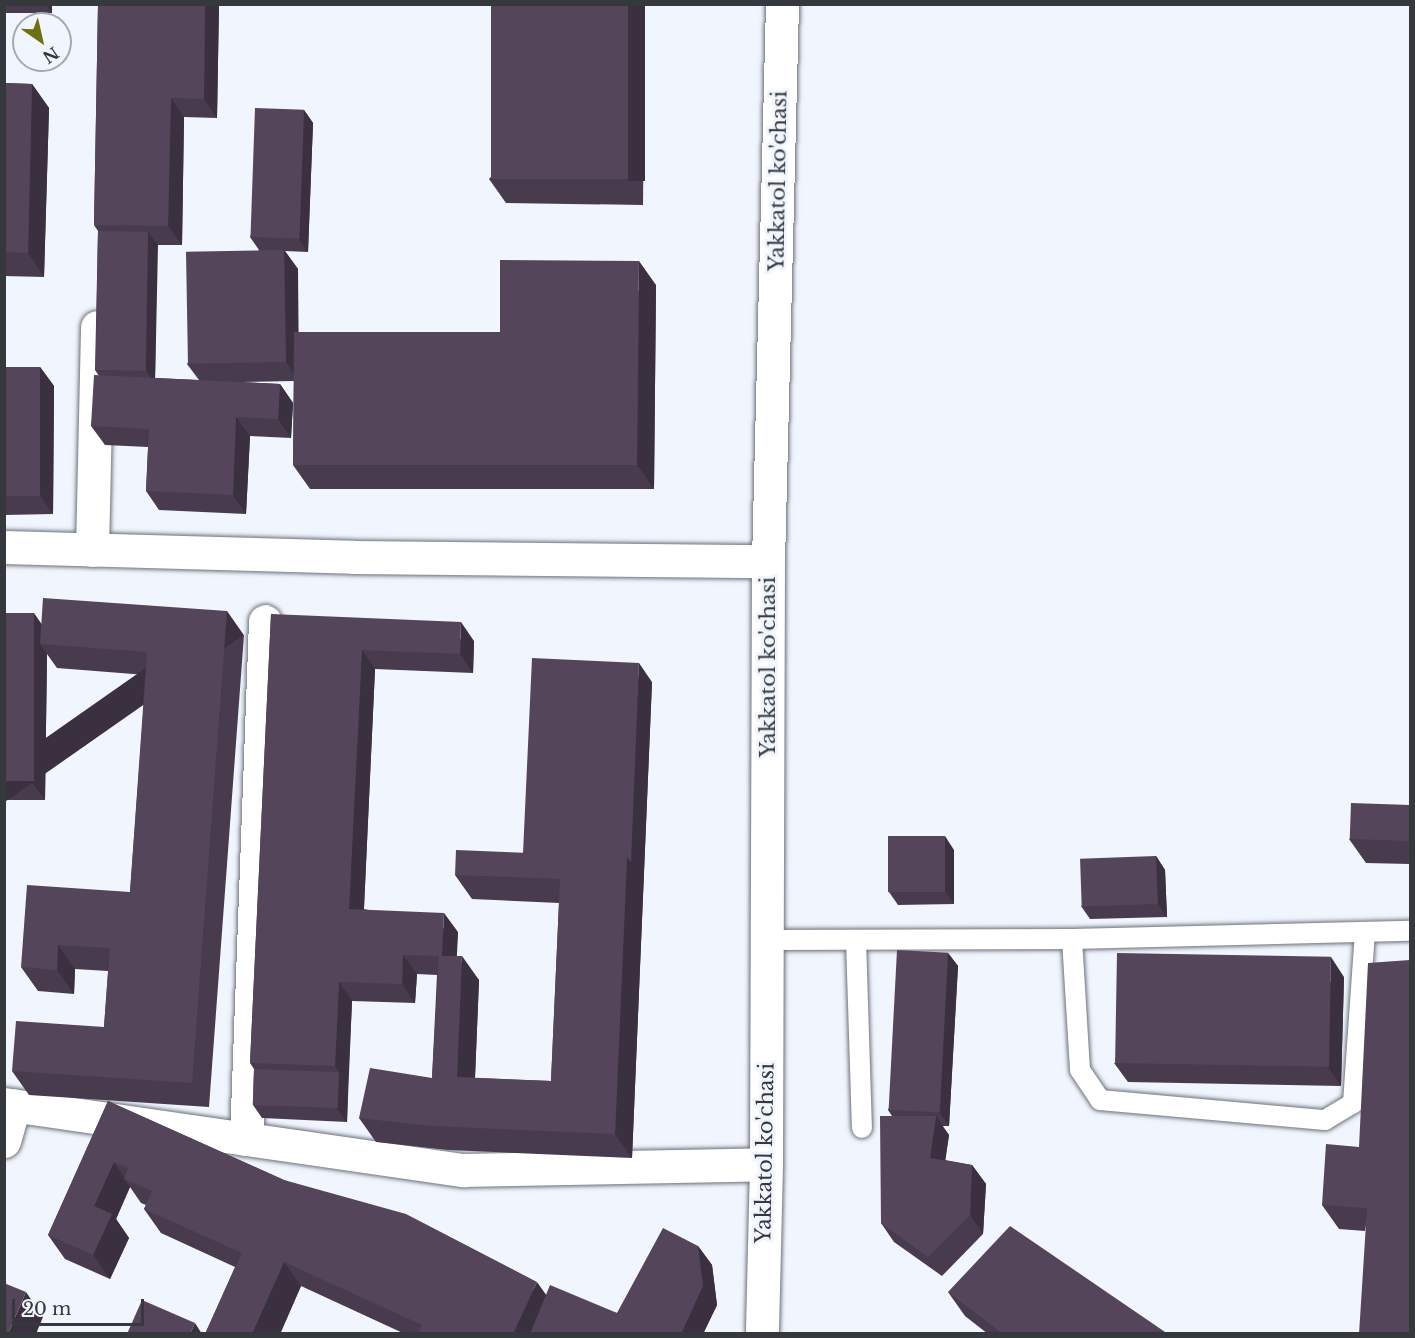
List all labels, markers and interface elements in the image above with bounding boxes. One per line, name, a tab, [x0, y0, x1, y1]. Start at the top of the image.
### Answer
north arrow	[12, 12, 72, 72]
text: N	[39, 43, 63, 68]
street label: Yakkatol ko'chasi	[764, 91, 792, 271]
street label: Yakkatol ko'chasi	[755, 577, 781, 757]
street label: Yakkatol ko'chasi	[751, 1063, 779, 1243]
scale bar	[15, 1287, 147, 1325]
text: 20 m	[23, 1298, 71, 1320]

